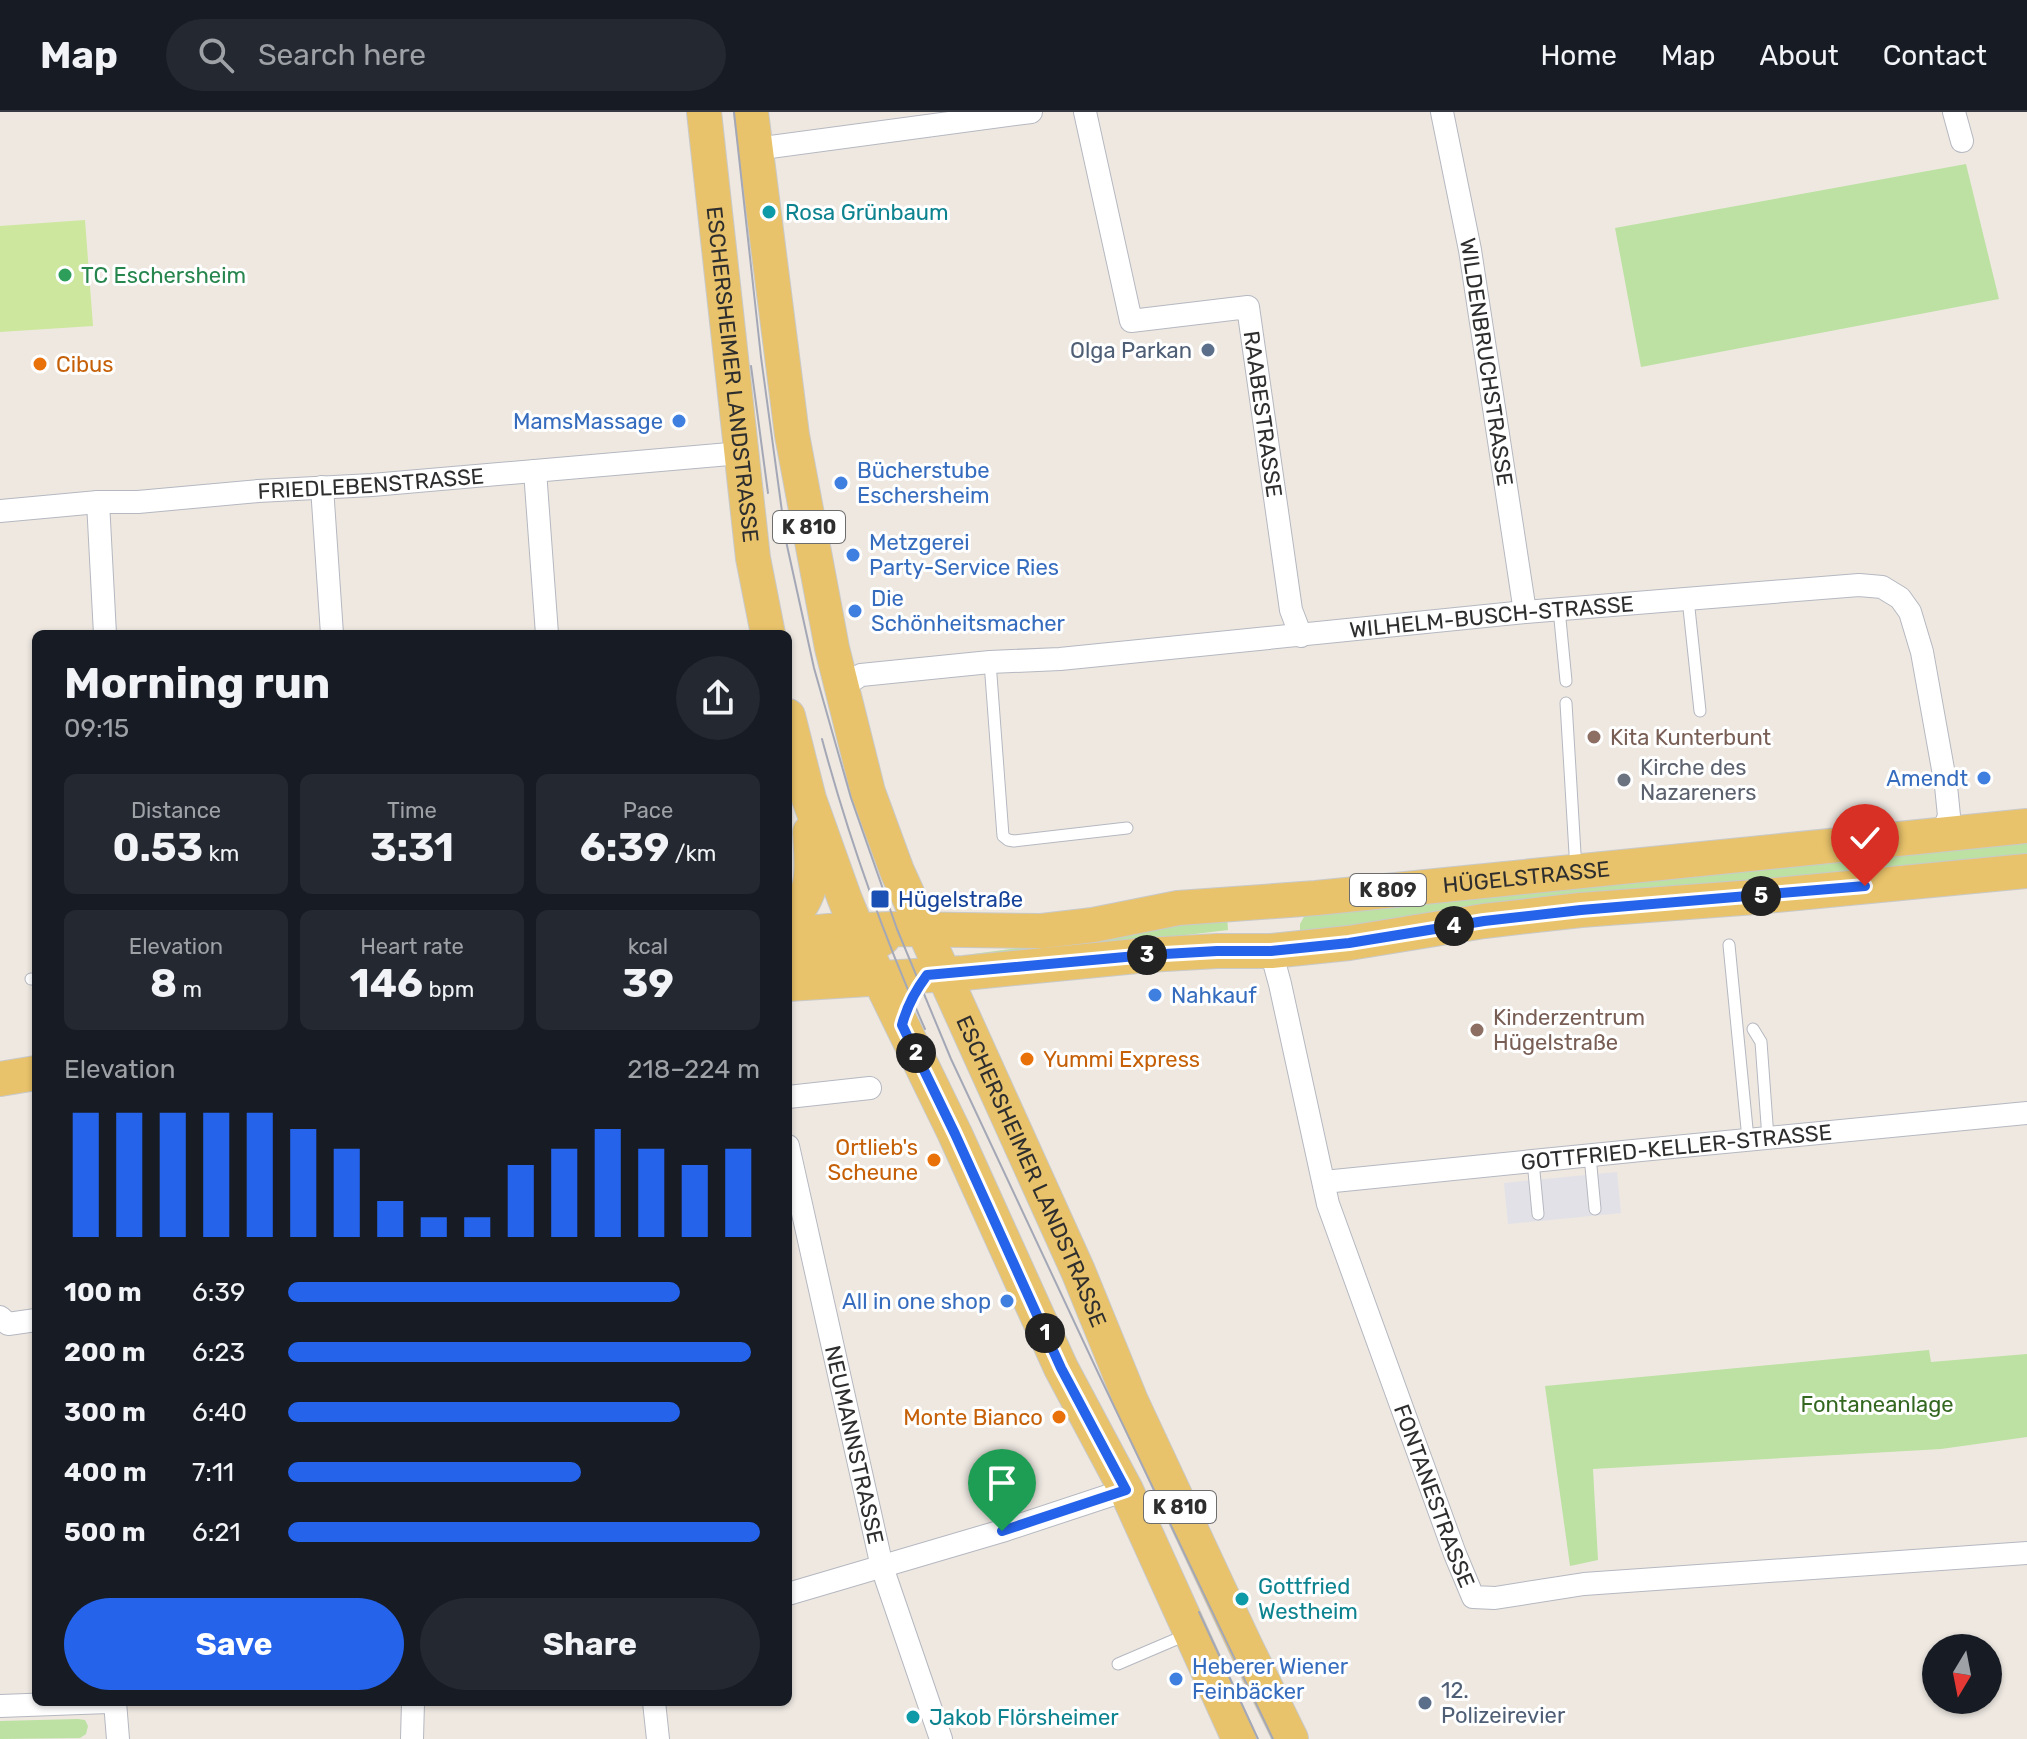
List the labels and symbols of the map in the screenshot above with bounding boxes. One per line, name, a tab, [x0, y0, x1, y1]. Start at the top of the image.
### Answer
place label: Rosa Grünbaum	[785, 199, 949, 226]
marker: Rosa Grünbaum	[760, 203, 778, 221]
street label: ESCHERSHEIMER LANDSTRASSE	[700, 205, 764, 544]
street label: WILDENBRUCHSTRASSE	[1454, 235, 1519, 488]
place label: TC Eschersheim	[81, 262, 246, 289]
marker: TC Eschersheim	[56, 266, 74, 284]
street label: RAABESTRASSE	[1238, 329, 1288, 499]
place label: Olga Parkan	[1070, 337, 1192, 364]
marker: Olga Parkan	[1199, 341, 1217, 359]
place label: Cibus	[56, 351, 114, 378]
marker: Cibus	[31, 355, 49, 373]
place label: MamsMassage	[513, 408, 663, 435]
marker: MamsMassage	[670, 412, 688, 430]
place label: Bücherstube Eschersheim	[857, 457, 990, 509]
street label: FRIEDLEBENSTRASSE	[257, 462, 485, 505]
marker: Bücherstube Eschersheim	[832, 474, 850, 492]
road number: K 810	[773, 511, 845, 543]
place label: Metzgerei Party-Service Ries	[869, 529, 1059, 581]
marker: Metzgerei Party-Service Ries	[844, 546, 862, 564]
place label: Die Schönheitsmacher	[871, 585, 1066, 637]
street label: WILHELM-BUSCH-STRASSE	[1348, 590, 1635, 644]
marker: Die Schönheitsmacher	[846, 602, 864, 620]
place label: Kita Kunterbunt	[1610, 724, 1772, 751]
marker: Kita Kunterbunt	[1585, 728, 1603, 746]
place label: Kirche des Nazareners	[1640, 754, 1756, 806]
place label: Amendt	[1886, 765, 1968, 792]
marker: Amendt	[1975, 769, 1993, 787]
marker: Kirche des Nazareners	[1615, 771, 1633, 789]
pin	[1831, 804, 1899, 886]
street label: HÜGELSTRASSE	[1441, 855, 1611, 899]
road number: K 809	[1350, 874, 1426, 906]
pin: 5	[1741, 876, 1781, 916]
place label: Hügelstraße	[898, 886, 1023, 913]
marker: Hügelstraße	[869, 888, 891, 910]
pin: 4	[1434, 906, 1474, 946]
pin: 3	[1127, 935, 1167, 975]
place label: Nahkauf	[1171, 982, 1257, 1009]
marker: Nahkauf	[1146, 986, 1164, 1004]
place label: Kinderzentrum Hügelstraße	[1493, 1004, 1645, 1056]
street label: ESCHERSHEIMER LANDSTRASSE	[950, 1011, 1112, 1331]
marker: Kinderzentrum Hügelstraße	[1468, 1021, 1486, 1039]
pin: 2	[896, 1033, 936, 1073]
place label: Yummi Express	[1043, 1046, 1200, 1073]
marker: Yummi Express	[1018, 1050, 1036, 1068]
street label: GOTTFRIED-KELLER-STRASSE	[1520, 1119, 1833, 1176]
place label: Ortlieb's Scheune	[828, 1134, 918, 1186]
marker: Ortlieb's Scheune	[925, 1151, 943, 1169]
place label: All in one shop	[842, 1288, 991, 1315]
marker: All in one shop	[998, 1292, 1016, 1310]
pin: 1	[1025, 1313, 1065, 1353]
street label: NEUMANNSTRASSE	[819, 1343, 889, 1547]
park label: Fontaneanlage	[1800, 1391, 1954, 1418]
street label: FONTANESTRASSE	[1388, 1401, 1481, 1592]
place label: Monte Bianco	[903, 1404, 1043, 1431]
marker: Monte Bianco	[1050, 1408, 1068, 1426]
pin	[968, 1449, 1036, 1531]
road number: K 810	[1144, 1491, 1216, 1523]
place label: Gottfried Westheim	[1258, 1573, 1358, 1625]
marker: Gottfried Westheim	[1233, 1590, 1251, 1608]
north arrow	[1922, 1634, 2002, 1714]
place label: Heberer Wiener Feinbäcker	[1192, 1653, 1349, 1705]
marker: Heberer Wiener Feinbäcker	[1167, 1670, 1185, 1688]
place label: 12. Polizeirevier	[1441, 1677, 1566, 1729]
marker: 12. Polizeirevier	[1416, 1694, 1434, 1712]
place label: Jakob Flörsheimer	[929, 1704, 1119, 1731]
marker: Jakob Flörsheimer	[904, 1708, 922, 1726]

